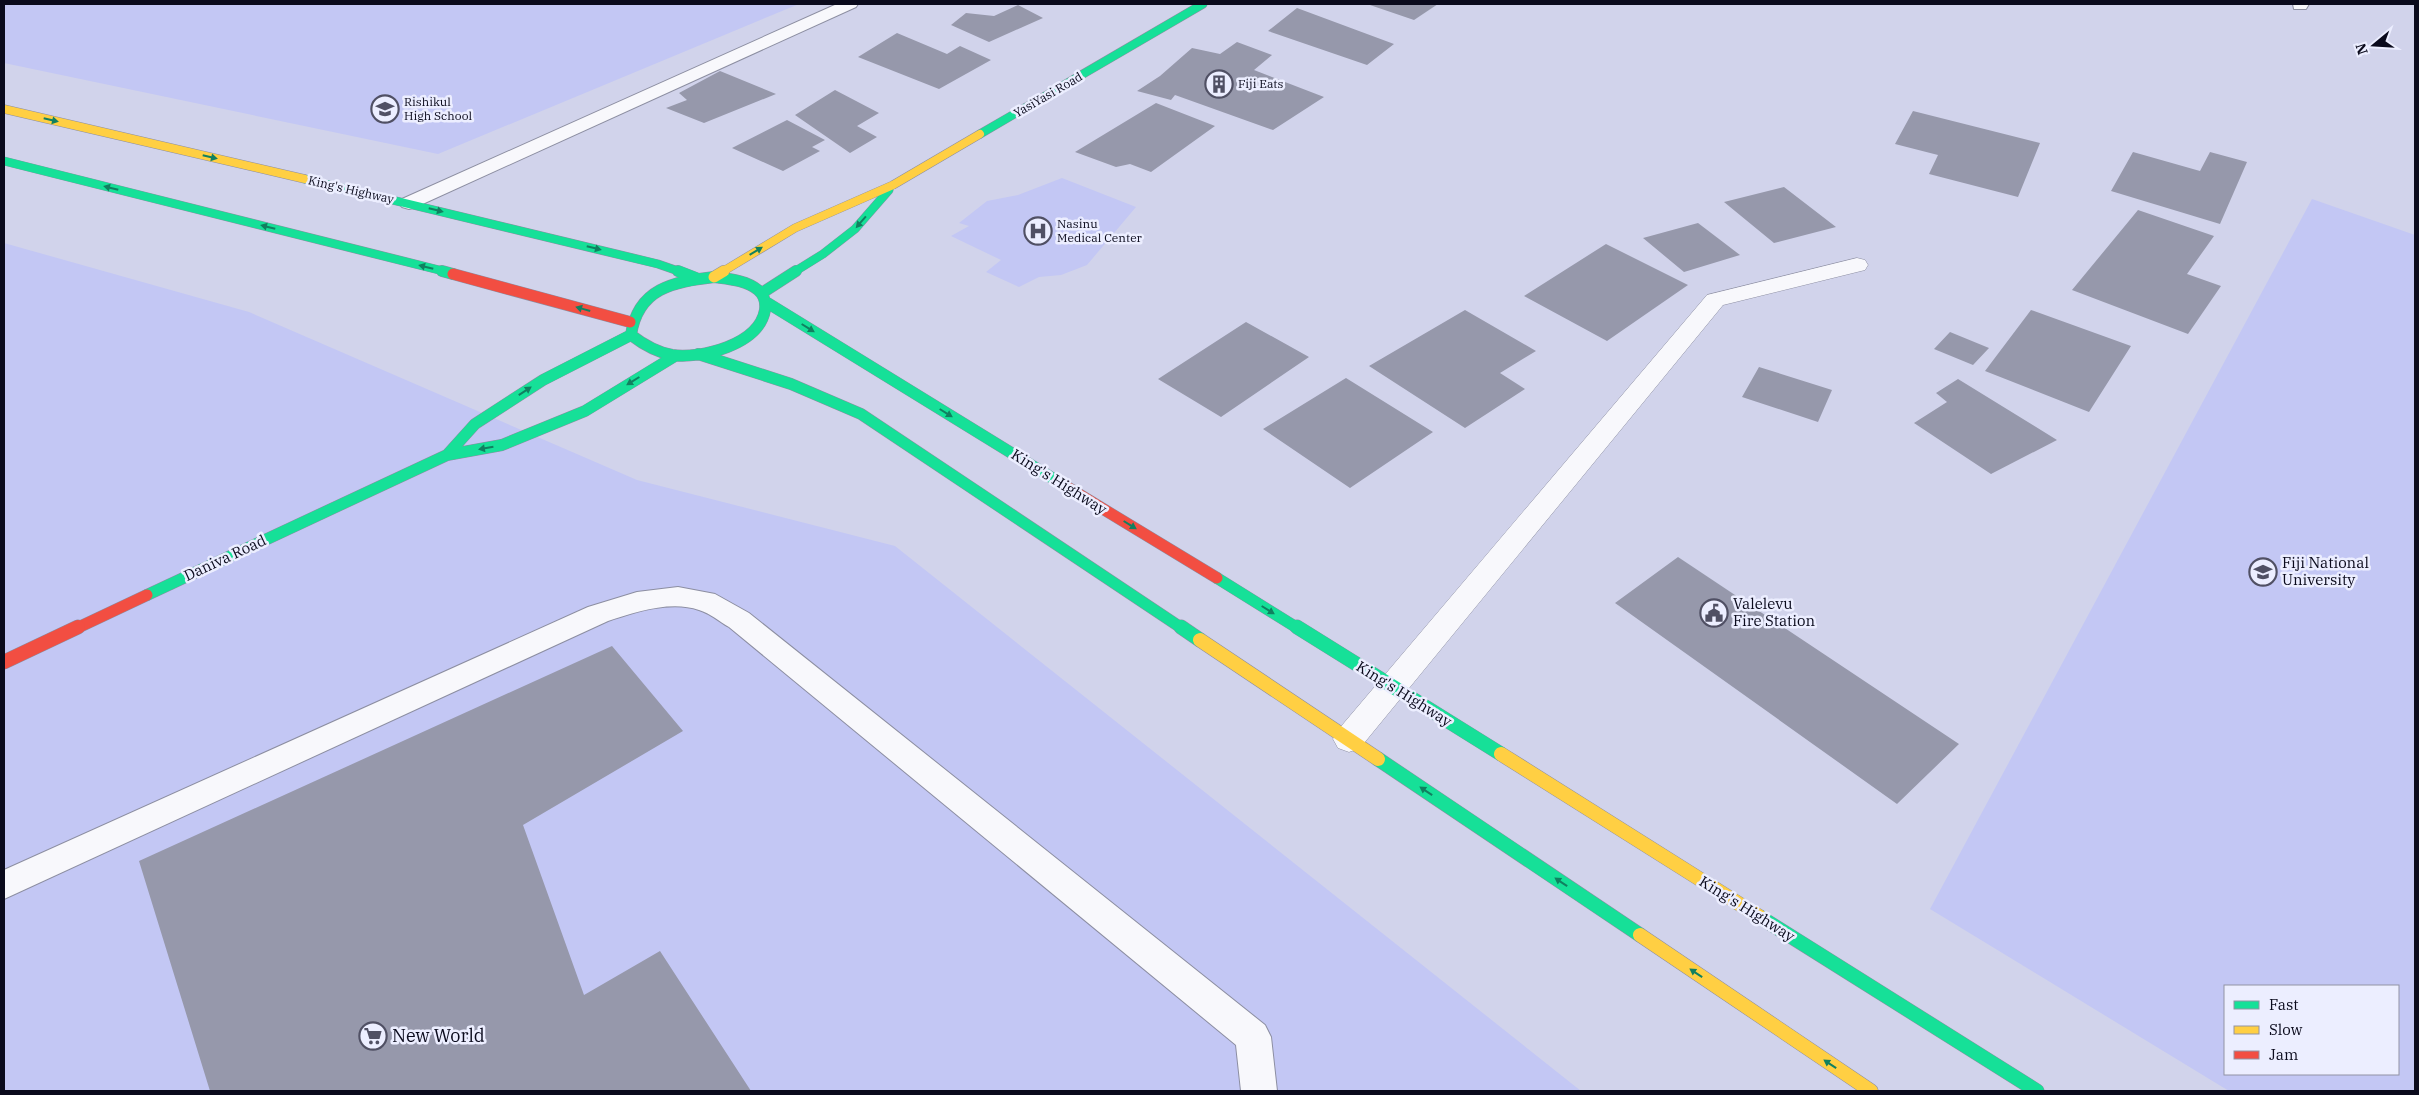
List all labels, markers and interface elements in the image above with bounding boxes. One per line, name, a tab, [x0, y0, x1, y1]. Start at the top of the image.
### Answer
north arrow	[2349, 20, 2399, 70]
text: N	[2351, 41, 2372, 57]
street label: YasiYasi Road	[1011, 69, 1085, 120]
building icon: Fiji Eats	[1204, 69, 1234, 99]
place label: Fiji Eats	[1238, 76, 1284, 91]
school or university icon: Rishikul High School	[370, 94, 400, 124]
place label: Rishikul High School	[404, 94, 472, 123]
one-way arrow	[44, 116, 59, 124]
one-way arrow	[202, 153, 217, 161]
street label: King's Highway	[307, 172, 396, 207]
one-way arrow	[103, 183, 118, 191]
one-way arrow	[428, 206, 443, 214]
one-way arrow	[856, 216, 867, 228]
hospital icon: Nasinu Medical Center	[1023, 216, 1053, 246]
place label: Nasinu Medical Center	[1057, 216, 1143, 245]
one-way arrow	[261, 223, 276, 231]
one-way arrow	[586, 244, 601, 252]
one-way arrow	[749, 247, 762, 256]
one-way arrow	[418, 263, 433, 271]
one-way arrow	[575, 304, 590, 312]
one-way arrow	[801, 323, 814, 332]
one-way arrow	[627, 377, 640, 386]
one-way arrow	[518, 387, 532, 396]
one-way arrow	[940, 408, 953, 417]
one-way arrow	[478, 444, 494, 452]
street label: King's Highway	[1008, 445, 1111, 519]
one-way arrow	[1123, 521, 1136, 530]
street label: Daniva Road	[181, 530, 269, 585]
place label: Fiji National University	[2282, 553, 2369, 589]
school or university icon: Fiji National University	[2248, 557, 2278, 587]
place label: Valelevu Fire Station	[1733, 594, 1816, 630]
public building icon: Valelevu Fire Station	[1699, 598, 1729, 628]
one-way arrow	[1262, 606, 1275, 615]
street label: King's Highway	[1353, 657, 1456, 731]
one-way arrow	[1419, 786, 1433, 796]
street label: King's Highway	[1696, 872, 1799, 946]
one-way arrow	[1554, 877, 1568, 887]
one-way arrow	[1689, 968, 1702, 978]
legend	[2224, 985, 2399, 1075]
text: Fast	[2269, 995, 2299, 1014]
text: Slow	[2269, 1020, 2303, 1039]
supermarket icon: New World	[358, 1021, 388, 1051]
place label: New World	[392, 1024, 485, 1047]
text: Jam	[2269, 1045, 2298, 1064]
one-way arrow	[1824, 1059, 1837, 1069]

